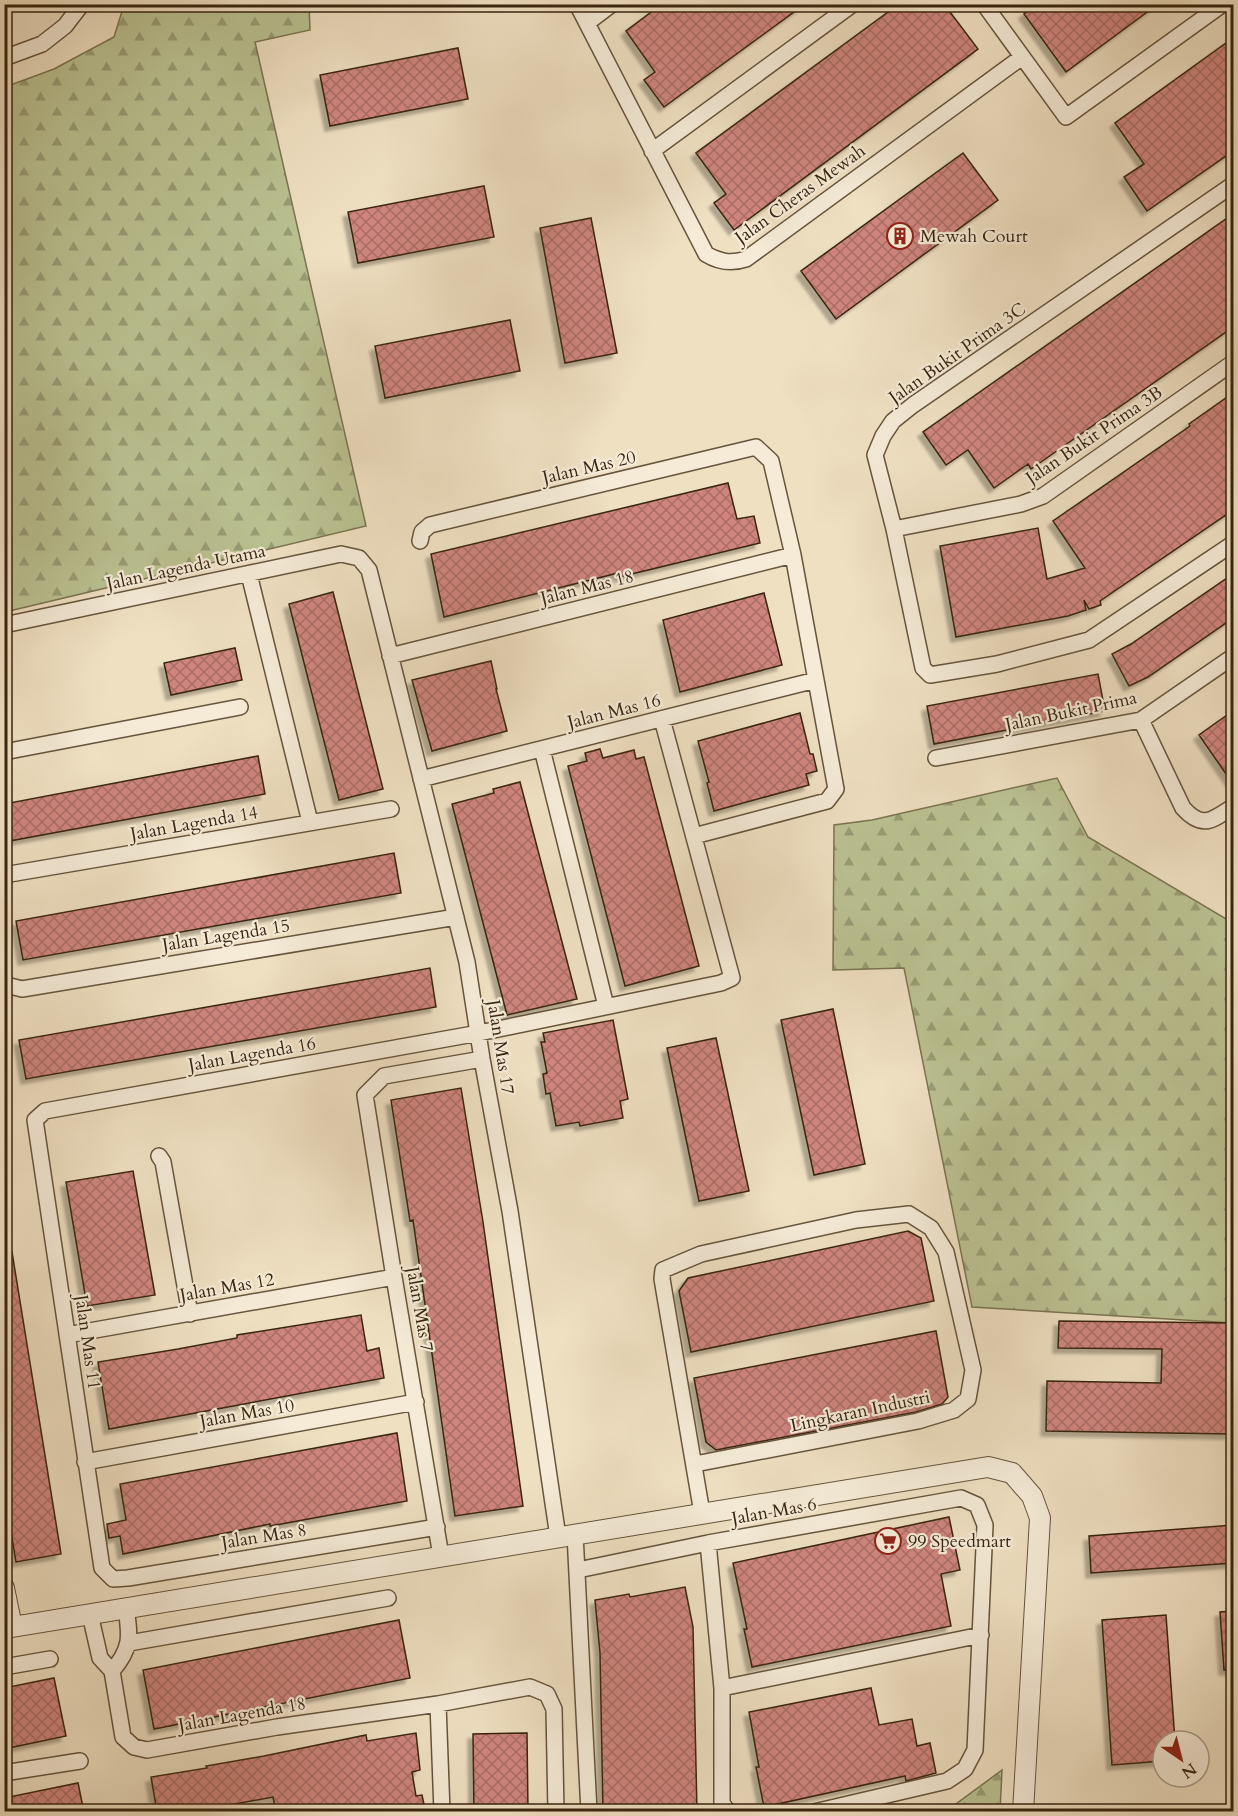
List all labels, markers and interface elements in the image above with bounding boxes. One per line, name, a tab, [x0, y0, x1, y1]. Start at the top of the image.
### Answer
street label: Jalan Cheras Mewah	[728, 139, 871, 252]
building icon: Mewah Court	[885, 221, 915, 251]
place label: Mewah Court	[920, 224, 1028, 249]
street label: Jalan Bukit Prima 3C	[881, 297, 1031, 412]
street label: Jalan Bukit Prima 3B	[1018, 380, 1168, 492]
street label: Jalan Mas 20	[537, 445, 638, 491]
street label: Jalan Lagenda Utama	[101, 538, 268, 597]
street label: Jalan Mas 18	[535, 564, 636, 612]
street label: Jalan Bukit Prima	[1000, 685, 1139, 738]
street label: Jalan Mas 16	[562, 688, 663, 736]
street label: Jalan Lagenda 14	[125, 800, 260, 848]
street label: Jalan Lagenda 15	[157, 913, 292, 958]
street label: Jalan Mas 17	[480, 995, 520, 1096]
street label: Jalan Lagenda 16	[183, 1031, 318, 1079]
street label: Jalan Mas 7	[399, 1262, 439, 1354]
street label: Jalan Mas 12	[175, 1267, 276, 1309]
street label: Jalan Mas 11	[68, 1290, 107, 1391]
street label: Lingkaran Industri	[788, 1384, 932, 1439]
street label: Jalan Mas 10	[195, 1393, 296, 1435]
street label: Jalan Mas 6	[727, 1492, 819, 1532]
street label: Jalan Mas 8	[217, 1517, 309, 1556]
supermarket icon: 99 Speedmart	[873, 1526, 903, 1556]
place label: 99 Speedmart	[908, 1529, 1011, 1554]
street label: Jalan Lagenda 18	[173, 1691, 308, 1739]
north arrow	[1151, 1729, 1211, 1789]
text: N	[1177, 1757, 1201, 1784]

